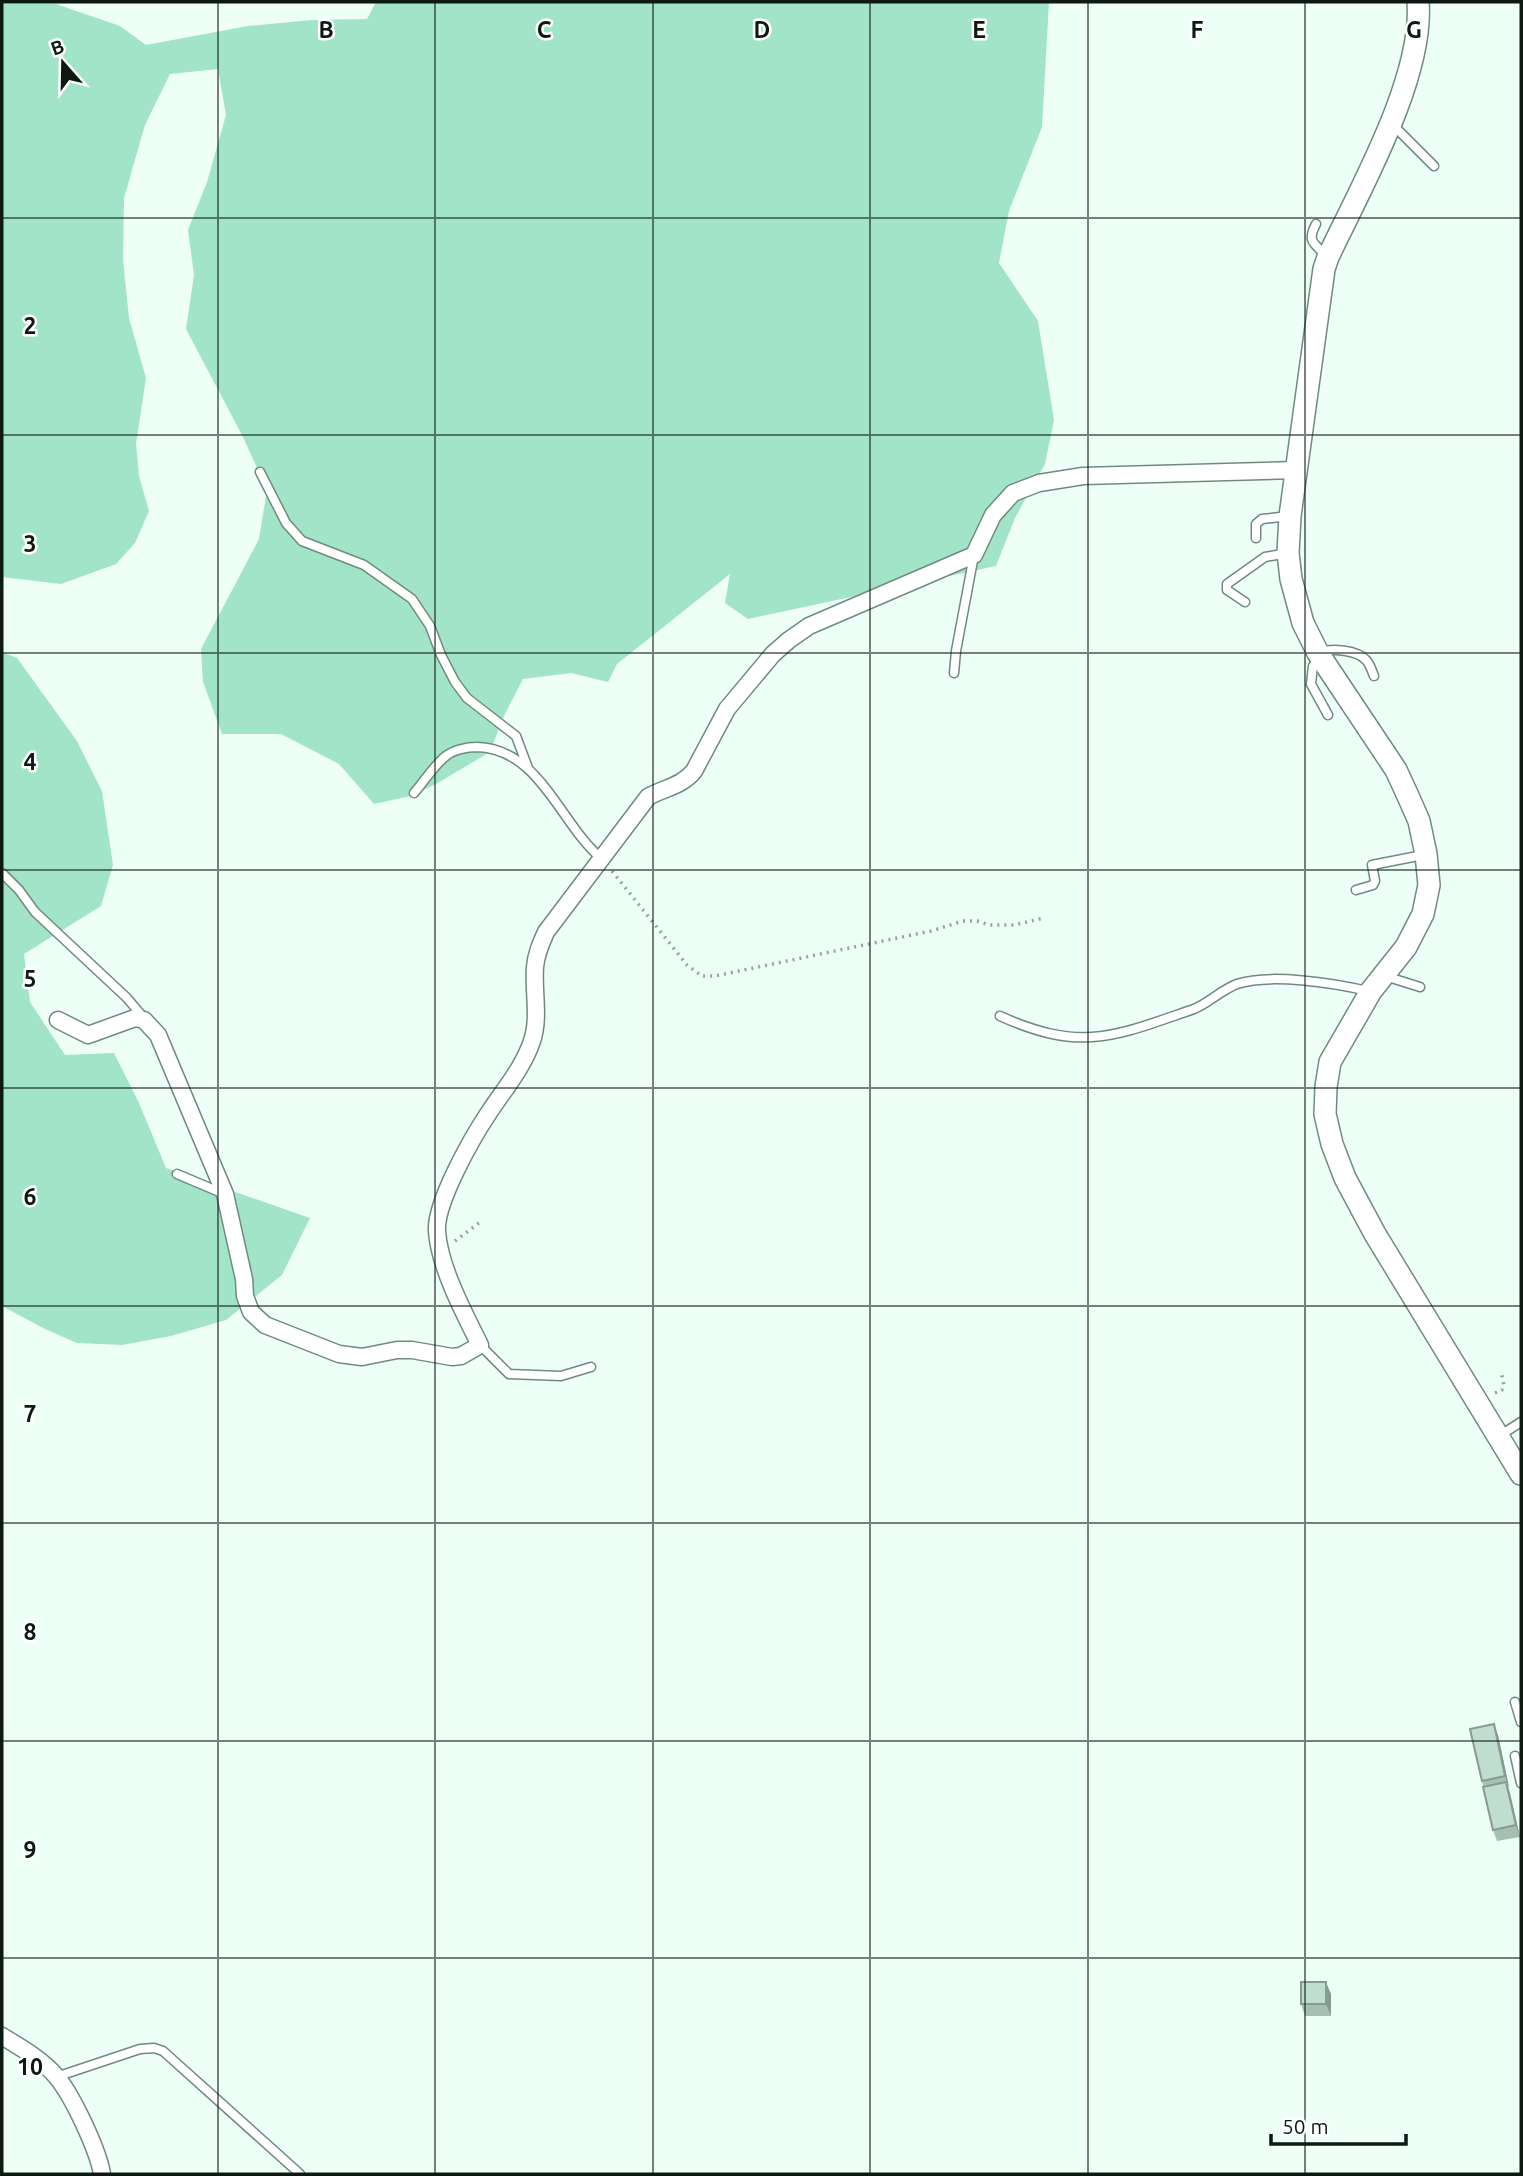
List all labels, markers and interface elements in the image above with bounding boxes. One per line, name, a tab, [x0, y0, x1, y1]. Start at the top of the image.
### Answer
text: B	[318, 17, 334, 42]
text: C	[537, 17, 552, 42]
text: D	[754, 17, 770, 42]
text: E	[972, 17, 986, 42]
text: F	[1191, 17, 1204, 42]
text: G	[1406, 17, 1422, 42]
north arrow	[28, 28, 98, 98]
text: B	[47, 35, 67, 60]
text: 2	[24, 313, 36, 338]
text: 3	[24, 531, 36, 556]
text: 4	[24, 749, 37, 774]
text: 5	[24, 966, 36, 991]
text: 6	[24, 1184, 37, 1209]
text: 7	[24, 1401, 36, 1426]
text: 8	[24, 1619, 36, 1644]
text: 9	[24, 1837, 36, 1862]
text: 10	[17, 2054, 43, 2079]
scale bar	[1271, 2102, 1406, 2146]
text: 50 m	[1282, 2114, 1329, 2138]

